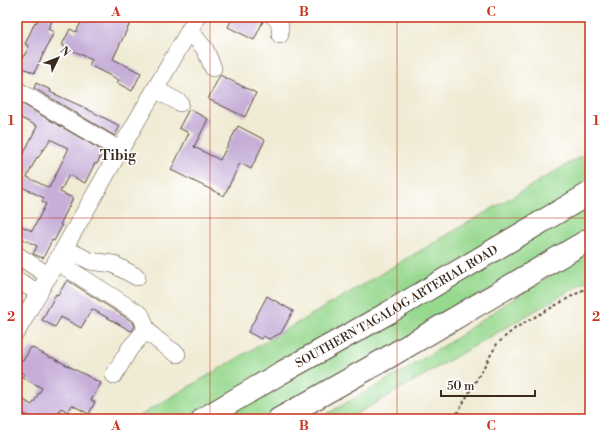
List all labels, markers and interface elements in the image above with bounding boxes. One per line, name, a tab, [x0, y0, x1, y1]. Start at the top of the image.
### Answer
text: A	[110, 4, 121, 20]
text: B	[299, 4, 309, 20]
text: C	[486, 4, 496, 20]
north arrow	[38, 38, 78, 78]
text: N	[56, 44, 73, 60]
text: 1	[8, 113, 15, 129]
text: 1	[593, 113, 600, 129]
district label: Tibig	[100, 147, 137, 165]
street label: SOUTHERN TAGALOG ARTERIAL ROAD	[293, 242, 501, 371]
text: 2	[7, 309, 15, 325]
text: 2	[592, 309, 600, 325]
scale bar	[441, 372, 535, 398]
text: 50 m	[447, 379, 475, 394]
text: A	[110, 418, 121, 434]
text: B	[299, 418, 309, 434]
text: C	[486, 418, 496, 434]

